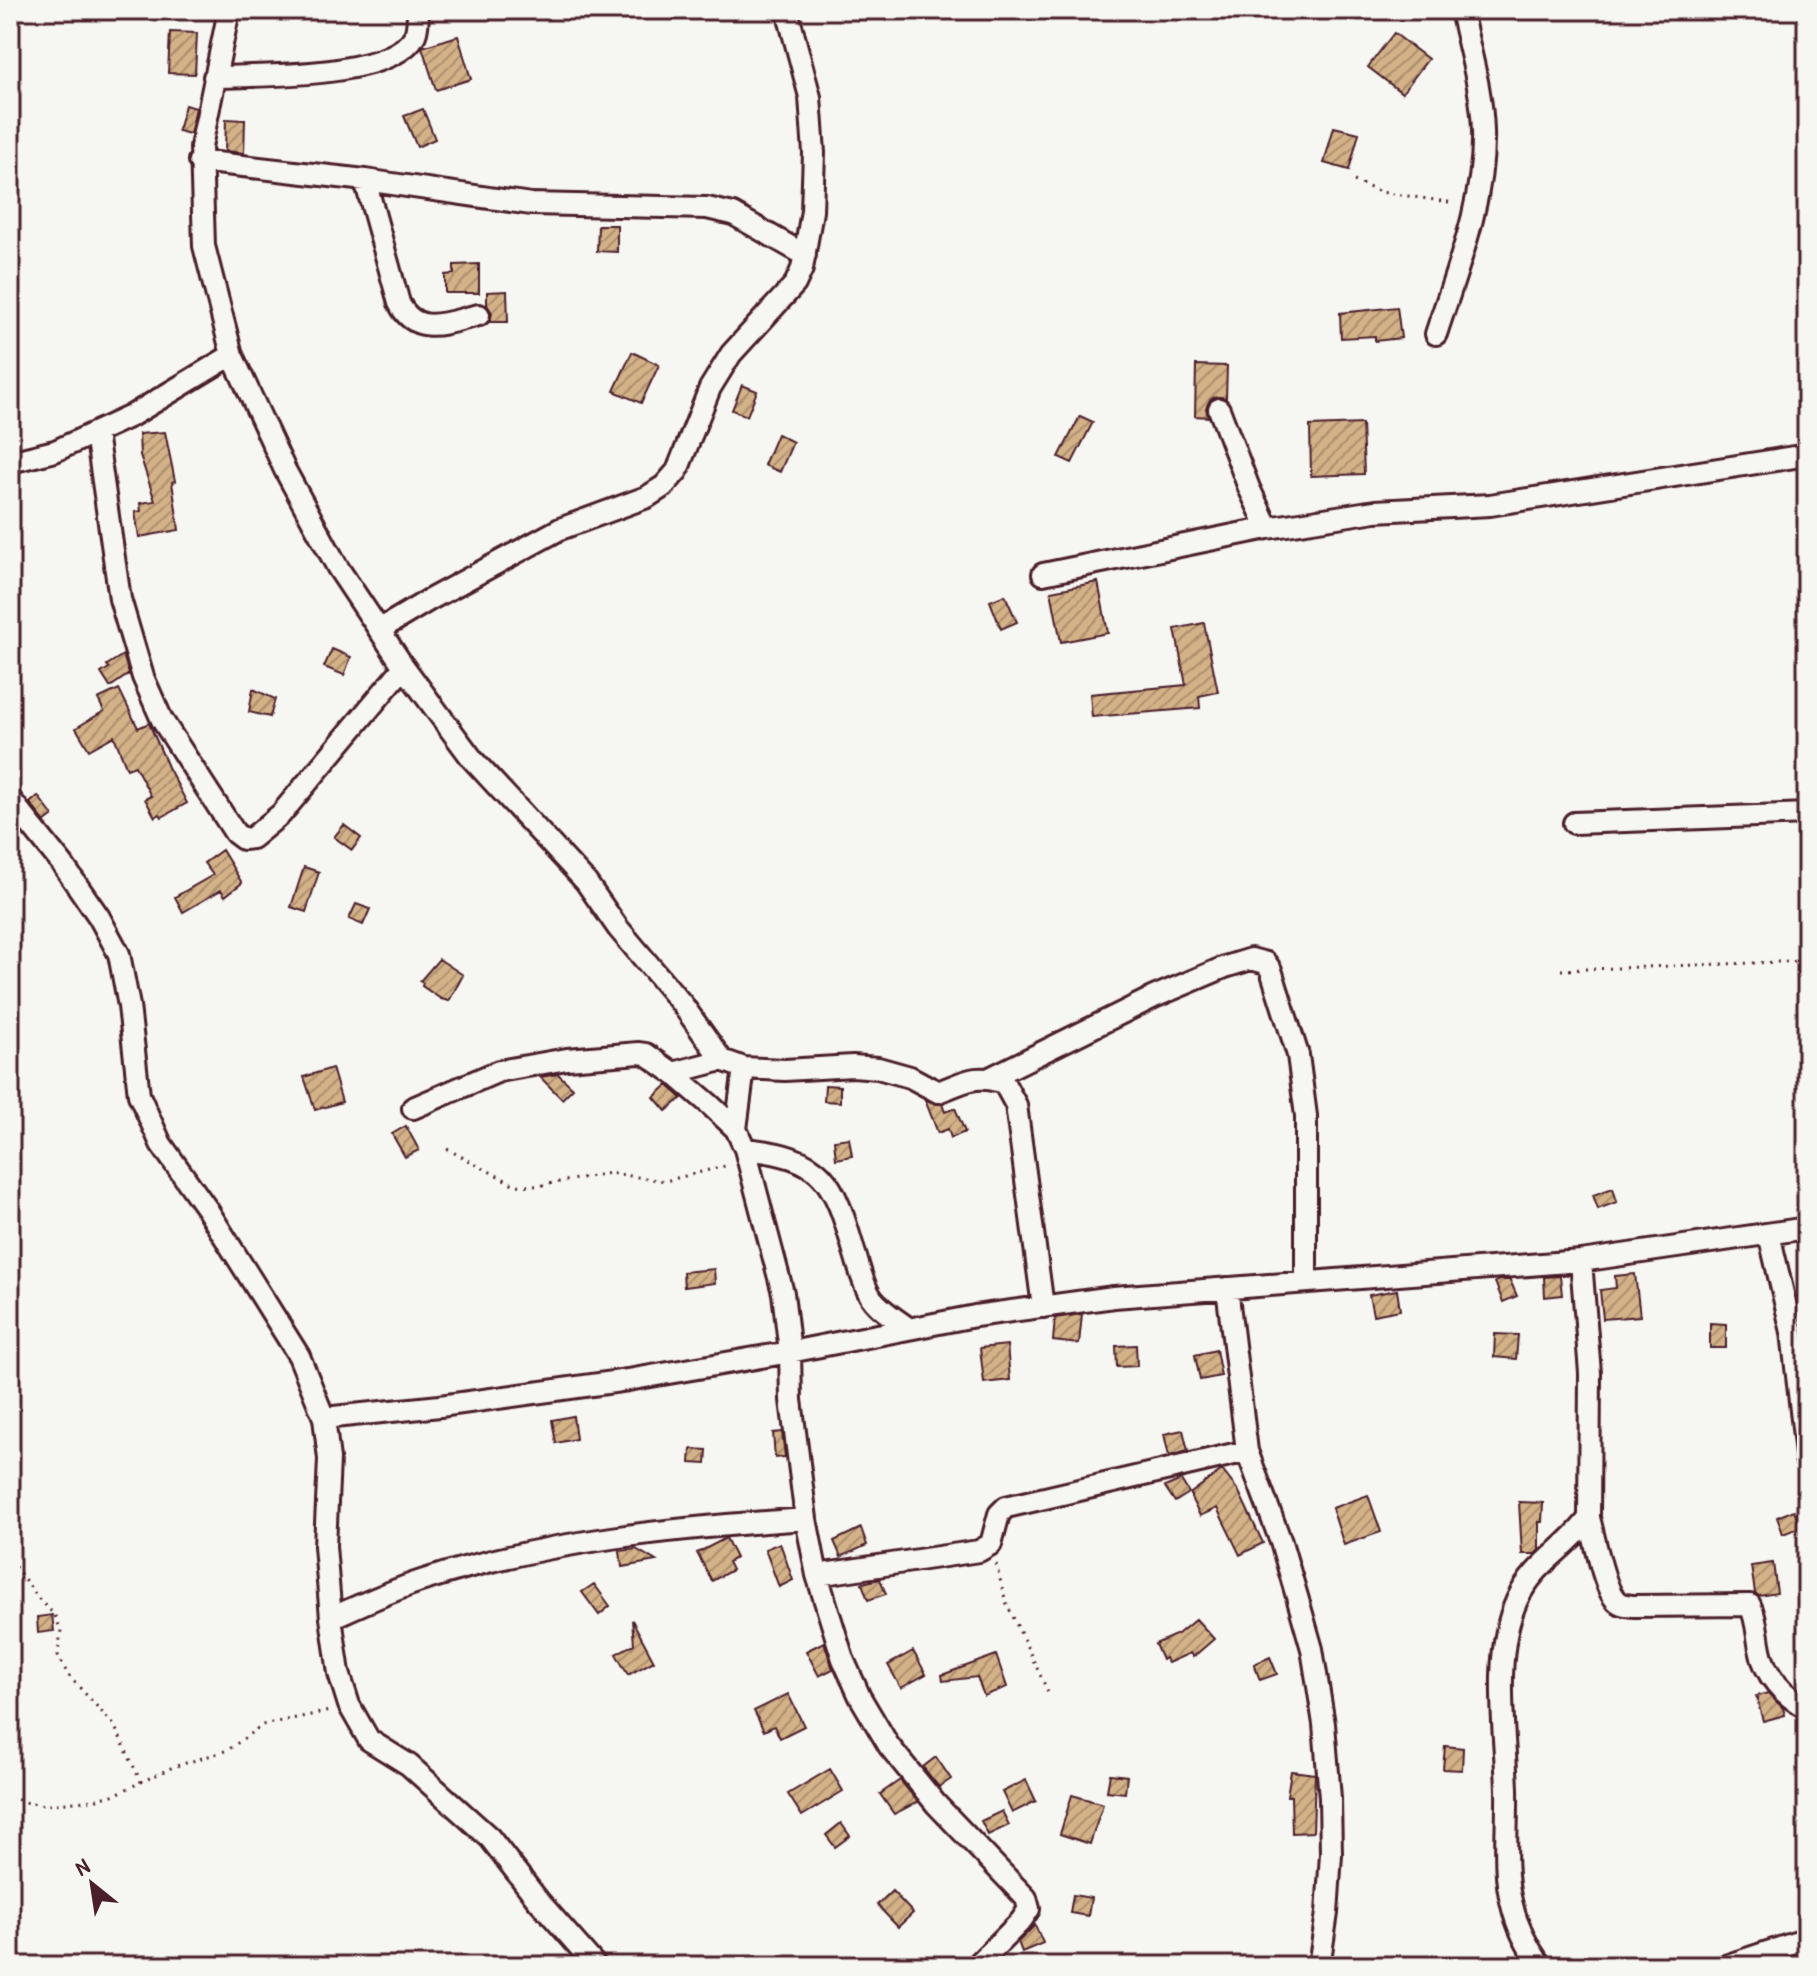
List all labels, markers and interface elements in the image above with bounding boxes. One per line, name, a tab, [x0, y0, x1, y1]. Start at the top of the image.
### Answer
north arrow	[52, 1844, 132, 1924]
text: N	[69, 1851, 95, 1883]

